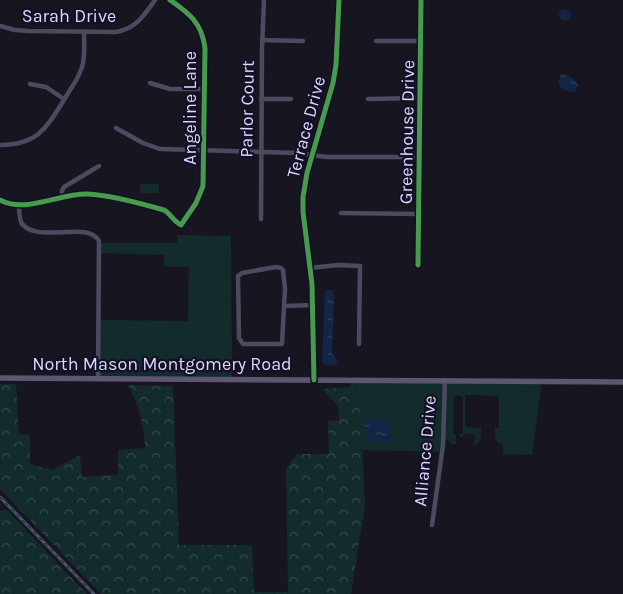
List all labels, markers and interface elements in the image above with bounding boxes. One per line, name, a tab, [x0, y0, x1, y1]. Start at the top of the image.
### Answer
street label: Sarah Drive	[22, 5, 116, 27]
street label: Angeline Lane	[179, 51, 201, 165]
street label: Parlor Court	[235, 60, 259, 158]
street label: Greenhouse Drive	[395, 60, 419, 204]
street label: Terrace Drive	[282, 74, 330, 180]
street label: North Mason Montgomery Road	[32, 353, 292, 375]
street label: Alliance Drive	[409, 395, 441, 507]

